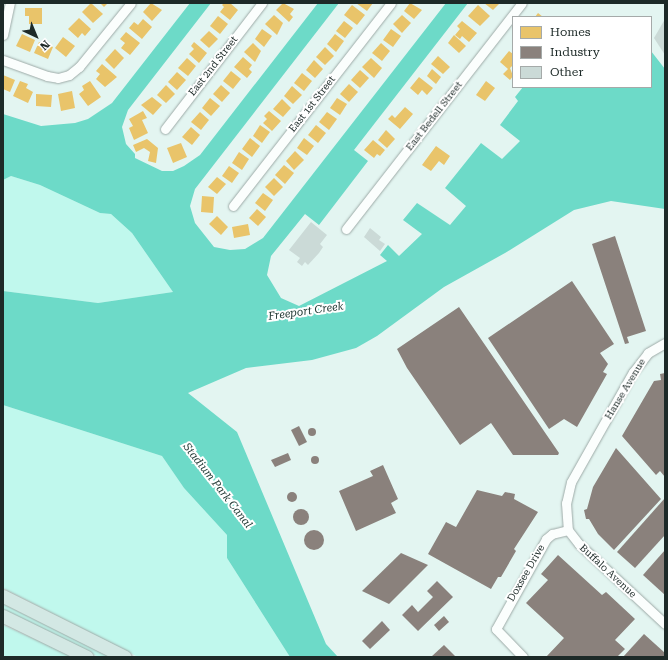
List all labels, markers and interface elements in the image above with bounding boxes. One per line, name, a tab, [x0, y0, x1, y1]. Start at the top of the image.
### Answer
north arrow	[16, 16, 56, 56]
legend	[512, 16, 652, 88]
text: Homes	[550, 25, 590, 39]
street label: East 2nd Street	[186, 34, 240, 98]
text: N	[37, 37, 52, 53]
text: Industry	[550, 45, 600, 59]
text: Other	[550, 65, 583, 79]
street label: East 1st Street	[286, 73, 338, 135]
street label: East Bedell Street	[403, 79, 465, 153]
water label: Freeport Creek	[268, 300, 344, 324]
street label: Hanse Avenue	[602, 356, 648, 422]
water label: Stadium Park Canal	[180, 441, 254, 531]
street label: Doxsee Drive	[505, 542, 547, 604]
street label: Buffalo Avenue	[577, 542, 639, 600]

